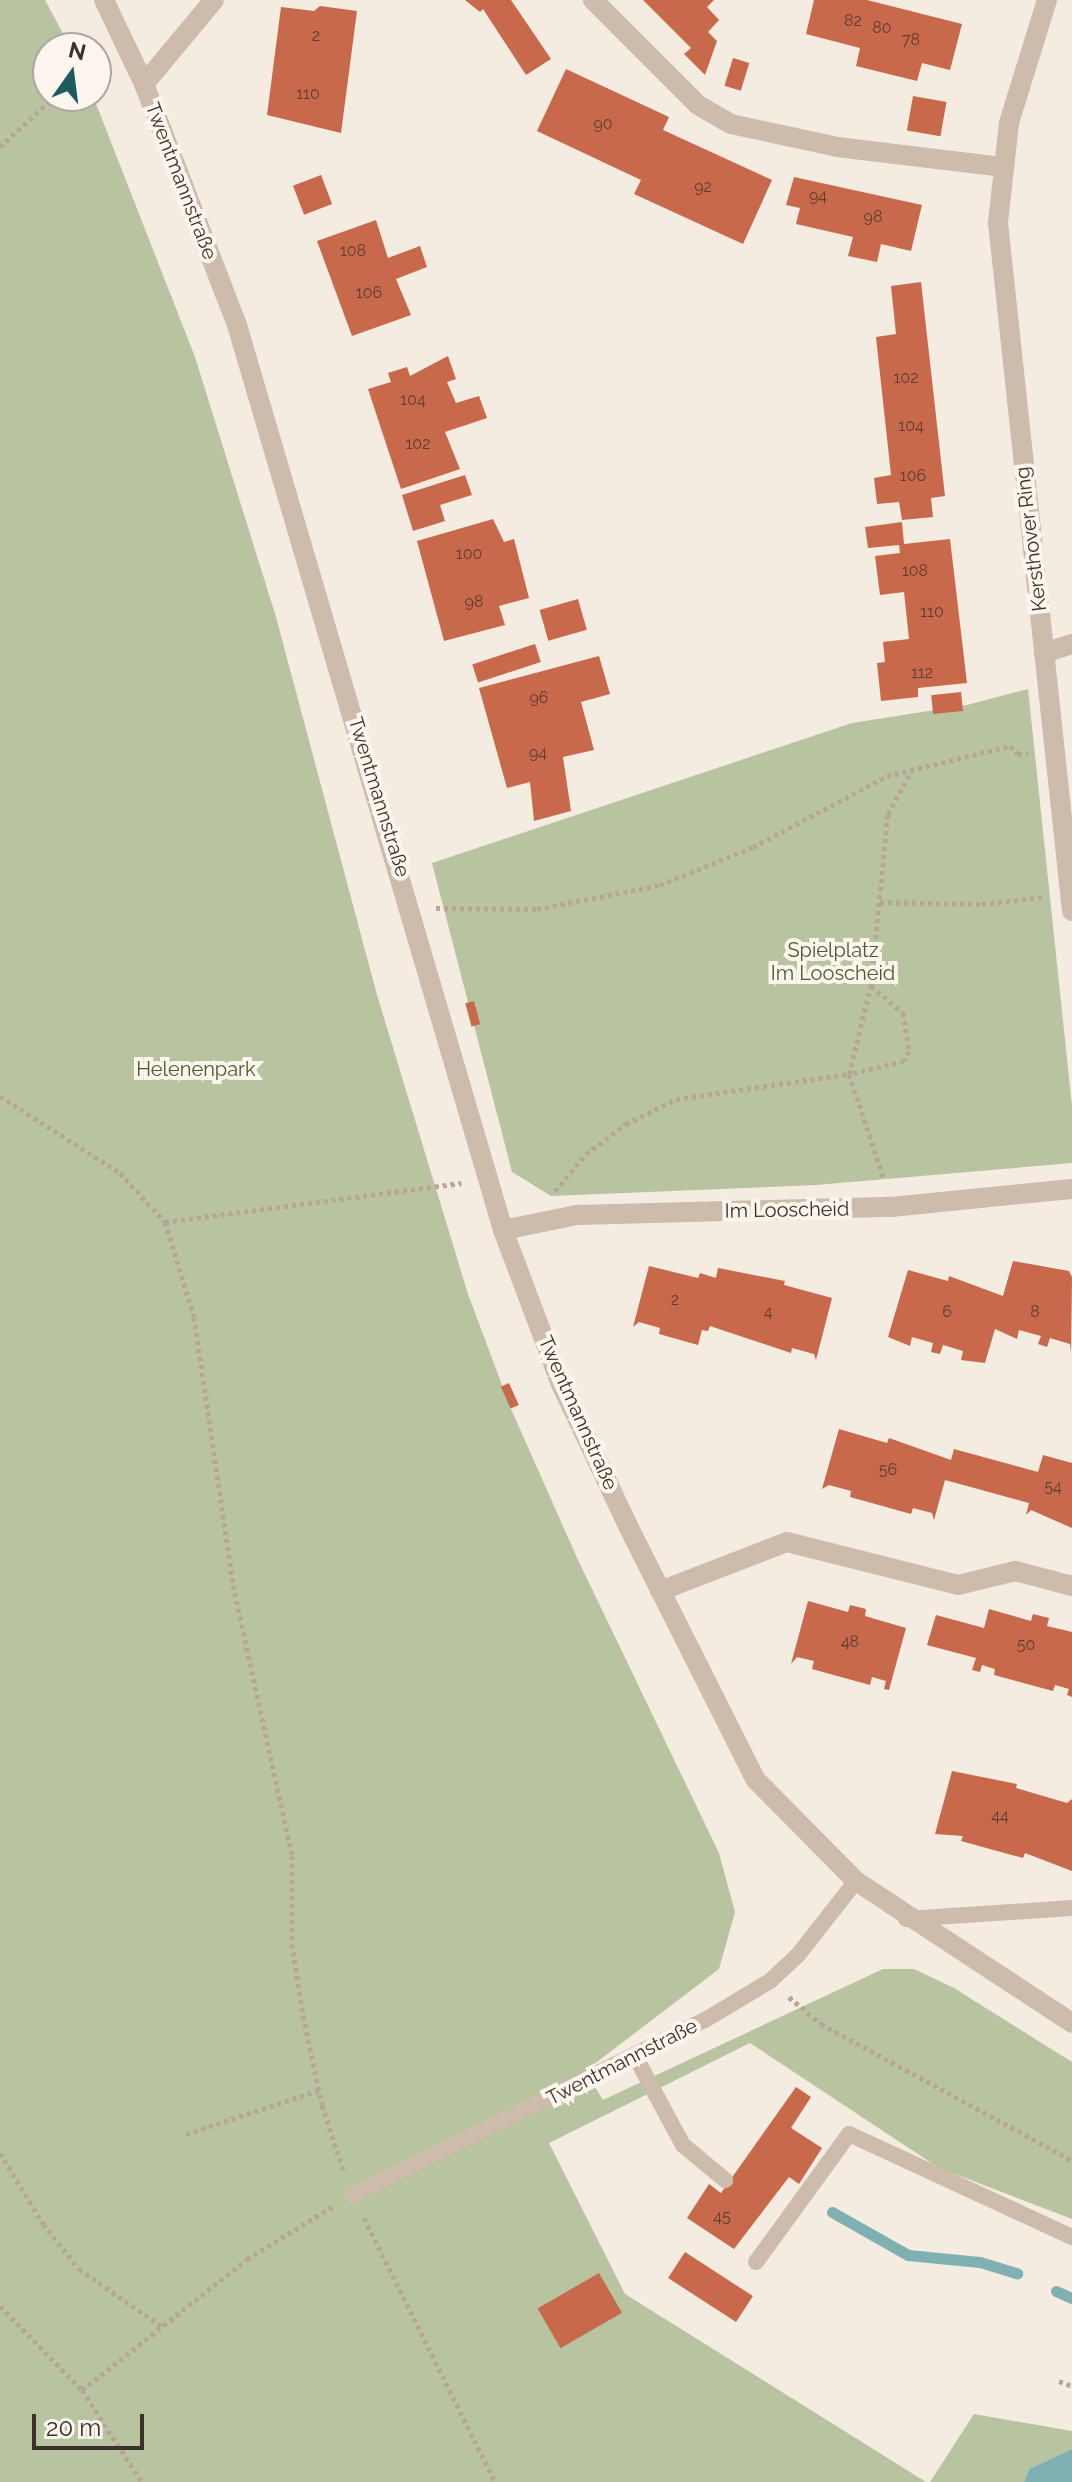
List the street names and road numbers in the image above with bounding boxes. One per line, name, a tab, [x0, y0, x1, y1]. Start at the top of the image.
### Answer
street label: Twentmannstraße	[140, 99, 222, 263]
street label: Kersthover Ring	[1010, 465, 1052, 613]
street label: Twentmannstraße	[343, 714, 415, 880]
street label: Im Looscheid	[725, 1197, 849, 1223]
street label: Twentmannstraße	[533, 1332, 623, 1494]
street label: Twentmannstraße	[543, 2014, 701, 2110]

